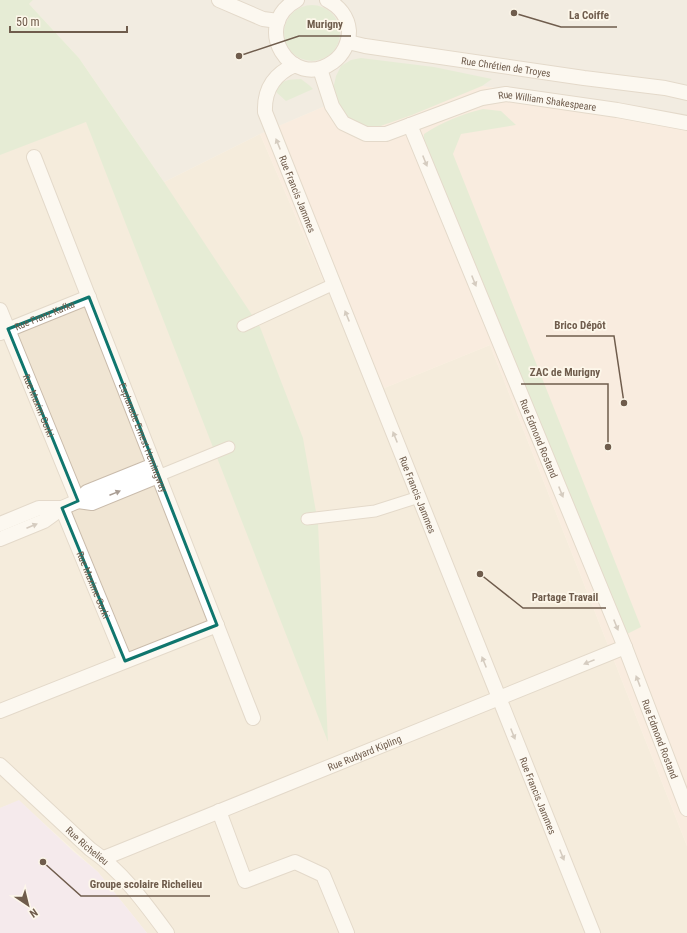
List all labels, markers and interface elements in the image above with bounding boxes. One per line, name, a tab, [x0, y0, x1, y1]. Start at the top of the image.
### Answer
callout: La Coiffe	[561, 4, 617, 27]
scale bar	[10, 8, 127, 34]
text: La Coiffe	[569, 9, 609, 22]
callout: Murigny	[299, 13, 351, 36]
text: 50 m	[16, 15, 40, 29]
text: Murigny	[307, 18, 343, 31]
street label: Rue Chrétien de Troyes	[461, 55, 552, 79]
street label: Rue William Shakespeare	[497, 89, 597, 113]
one-way arrow	[274, 137, 280, 149]
street label: Rue Francis Jammes	[277, 154, 318, 235]
one-way arrow	[422, 155, 428, 166]
one-way arrow	[472, 275, 478, 287]
street label: Rue Franz Kafka	[13, 298, 76, 333]
one-way arrow	[343, 310, 349, 322]
callout: Brico Dépôt	[546, 313, 614, 336]
text: Brico Dépôt	[554, 319, 606, 332]
callout: ZAC de Murigny	[521, 361, 608, 384]
text: ZAC de Murigny	[530, 366, 600, 379]
street label: Rue Maxim Gorki	[21, 373, 56, 439]
street label: Esplanade Ernest Hemingway	[117, 381, 169, 494]
street label: Rue Edmond Rostand	[518, 398, 560, 480]
one-way arrow	[391, 431, 397, 443]
street label: Rue Francis Jammes	[397, 455, 438, 535]
one-way arrow	[559, 486, 565, 498]
one-way arrow	[110, 490, 122, 496]
one-way arrow	[27, 522, 39, 528]
street label: Rue Maxime Gorki	[74, 550, 112, 620]
callout: Partage Travail	[523, 585, 606, 608]
text: Partage Travail	[532, 591, 599, 604]
one-way arrow	[613, 619, 619, 630]
one-way arrow	[481, 655, 487, 667]
one-way arrow	[583, 659, 595, 665]
one-way arrow	[635, 674, 641, 686]
street label: Rue Edmond Rostand	[640, 698, 680, 780]
one-way arrow	[511, 729, 517, 741]
street label: Rue Rudyard Kipling	[326, 733, 403, 773]
street label: Rue Francis Jammes	[517, 756, 558, 836]
street label: Rue Richelieu	[64, 824, 111, 867]
one-way arrow	[559, 849, 565, 861]
callout: Groupe scolaire Richelieu	[81, 873, 210, 896]
text: Groupe scolaire Richelieu	[90, 878, 202, 891]
north arrow	[8, 885, 48, 925]
text: N	[27, 906, 40, 920]

